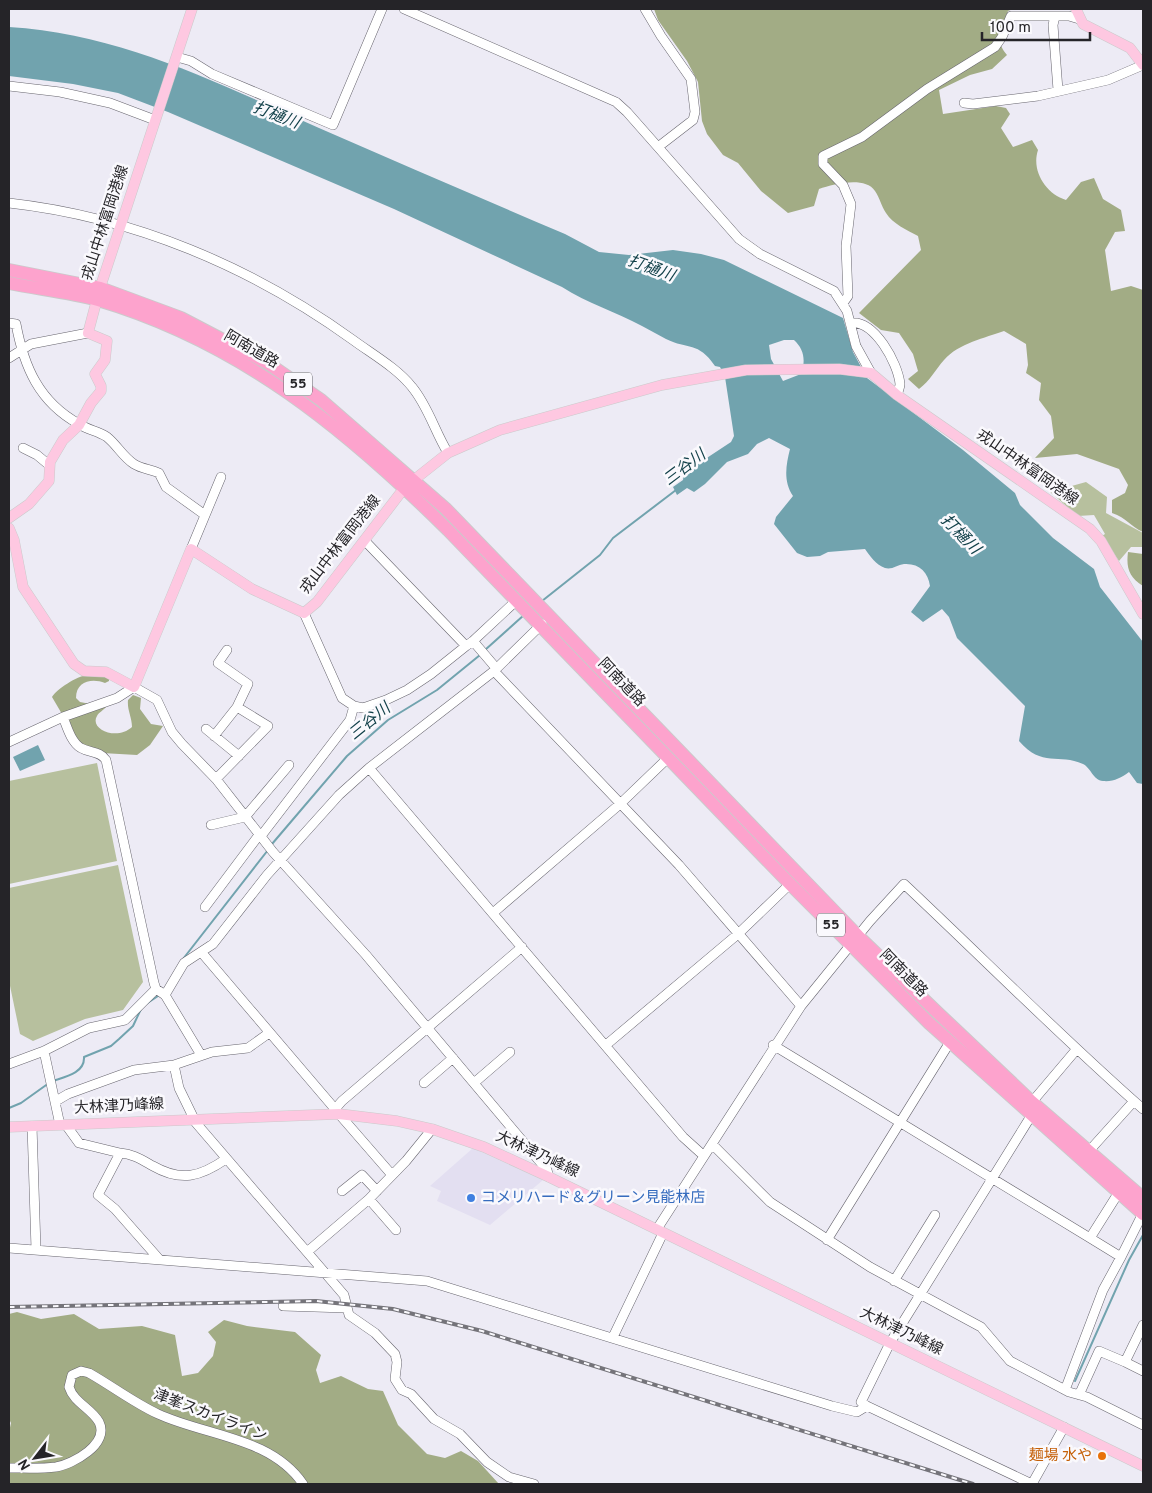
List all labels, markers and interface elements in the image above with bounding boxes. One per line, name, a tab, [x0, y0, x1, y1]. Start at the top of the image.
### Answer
scale bar	[982, 10, 1090, 42]
text: 100 m	[990, 19, 1031, 38]
water label: 打樋川	[250, 98, 304, 135]
street label: 戎山中林富岡港線	[78, 163, 134, 283]
water label: 打樋川	[625, 251, 679, 287]
street label: 阿南道路	[220, 327, 282, 373]
road number: 55	[284, 372, 312, 396]
street label: 戎山中林富岡港線	[972, 426, 1082, 510]
water label: 三谷川	[660, 444, 712, 490]
street label: 戎山中林富岡港線	[297, 492, 385, 598]
water label: 打樋川	[936, 511, 985, 560]
street label: 阿南道路	[593, 655, 649, 711]
water label: 三谷川	[345, 698, 396, 745]
road number: 55	[817, 914, 845, 936]
street label: 阿南道路	[875, 946, 931, 1002]
street label: 大林津乃峰線	[74, 1094, 164, 1119]
street label: 大林津乃峰線	[492, 1126, 582, 1183]
place label: コメリハード＆グリーン見能林店	[481, 1188, 705, 1208]
marker: コメリハード＆グリーン見能林店	[465, 1192, 477, 1204]
street label: 大林津乃峰線	[856, 1303, 946, 1360]
street label: 津峯スカイライン	[151, 1386, 269, 1446]
north arrow	[10, 1433, 60, 1483]
place label: 麺場 水や	[1028, 1447, 1092, 1466]
marker: 麺場 水や	[1096, 1450, 1108, 1462]
text: N	[15, 1455, 35, 1473]

